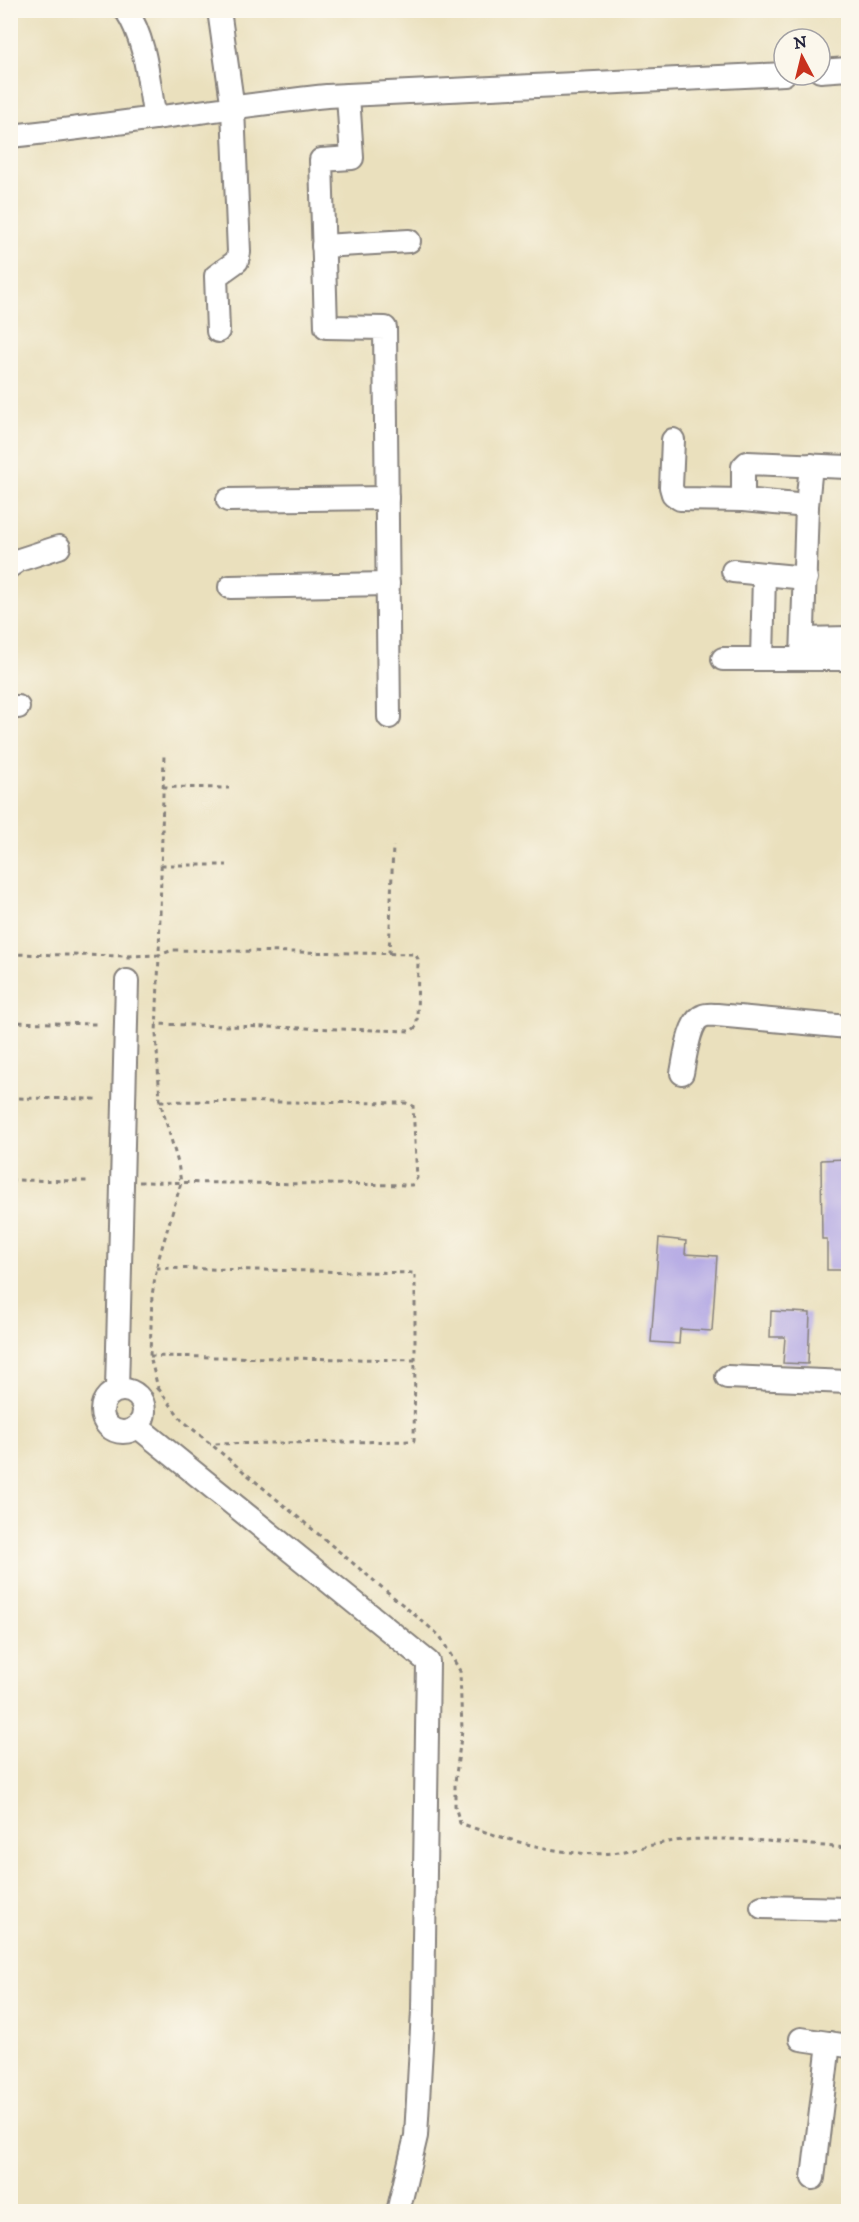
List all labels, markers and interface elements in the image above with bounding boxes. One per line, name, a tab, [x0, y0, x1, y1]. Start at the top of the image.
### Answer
north arrow	[772, 27, 832, 87]
text: N	[793, 32, 808, 54]

